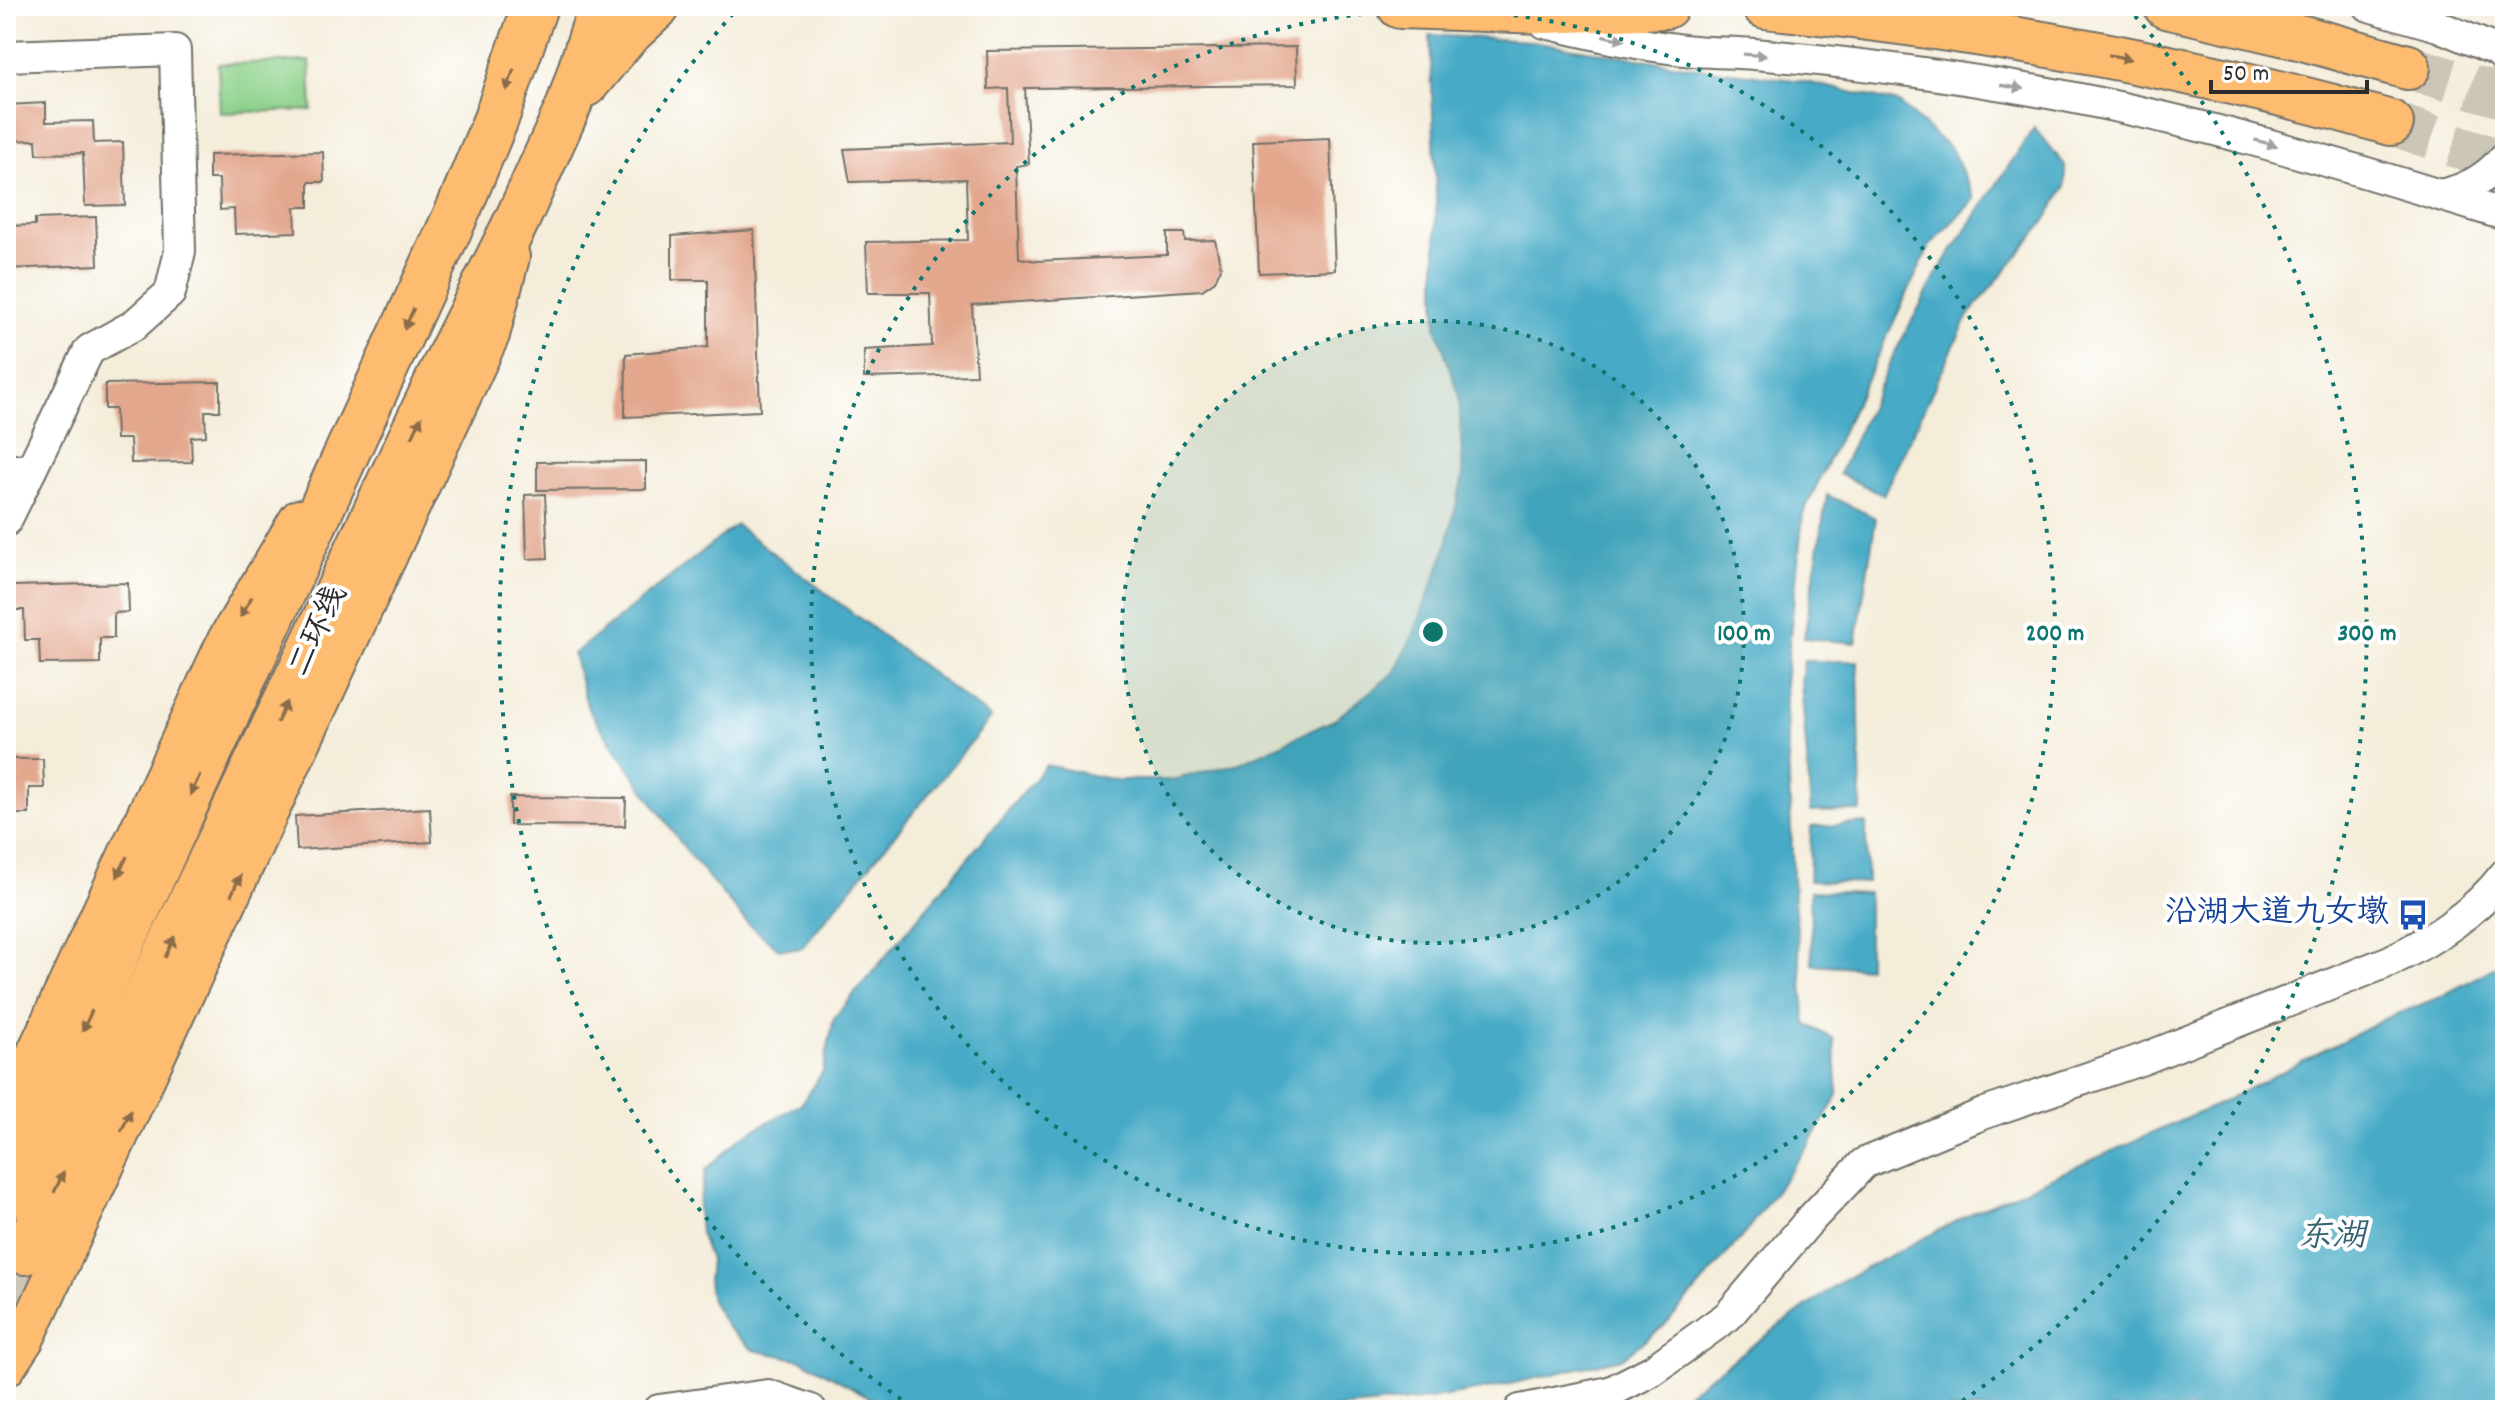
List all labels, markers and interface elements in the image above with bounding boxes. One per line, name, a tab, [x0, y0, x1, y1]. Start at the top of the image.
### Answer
one-way arrow	[1602, 32, 1627, 45]
scale bar	[2211, 44, 2367, 94]
one-way arrow	[1743, 49, 1768, 62]
one-way arrow	[2107, 51, 2132, 64]
text: 50 m	[2223, 58, 2269, 92]
one-way arrow	[504, 68, 516, 92]
one-way arrow	[2000, 81, 2025, 94]
one-way arrow	[2254, 137, 2279, 149]
one-way arrow	[402, 307, 416, 331]
one-way arrow	[410, 415, 424, 438]
street label: 二环线	[279, 579, 361, 685]
one-way arrow	[239, 596, 253, 618]
centre of rings	[1419, 618, 1447, 646]
text: 100 m	[1717, 618, 1771, 652]
text: 200 m	[2026, 618, 2084, 652]
text: 300 m	[2338, 618, 2396, 652]
one-way arrow	[275, 701, 289, 724]
one-way arrow	[189, 773, 202, 796]
one-way arrow	[116, 855, 129, 879]
one-way arrow	[229, 874, 243, 897]
place label: 沿湖大道九女墩	[2165, 892, 2389, 938]
bus stop icon: 沿湖大道九女墩	[2396, 898, 2430, 932]
one-way arrow	[163, 936, 177, 959]
one-way arrow	[80, 1009, 94, 1033]
one-way arrow	[119, 1109, 133, 1133]
one-way arrow	[52, 1170, 66, 1194]
water label: 东湖	[2298, 1214, 2369, 1263]

